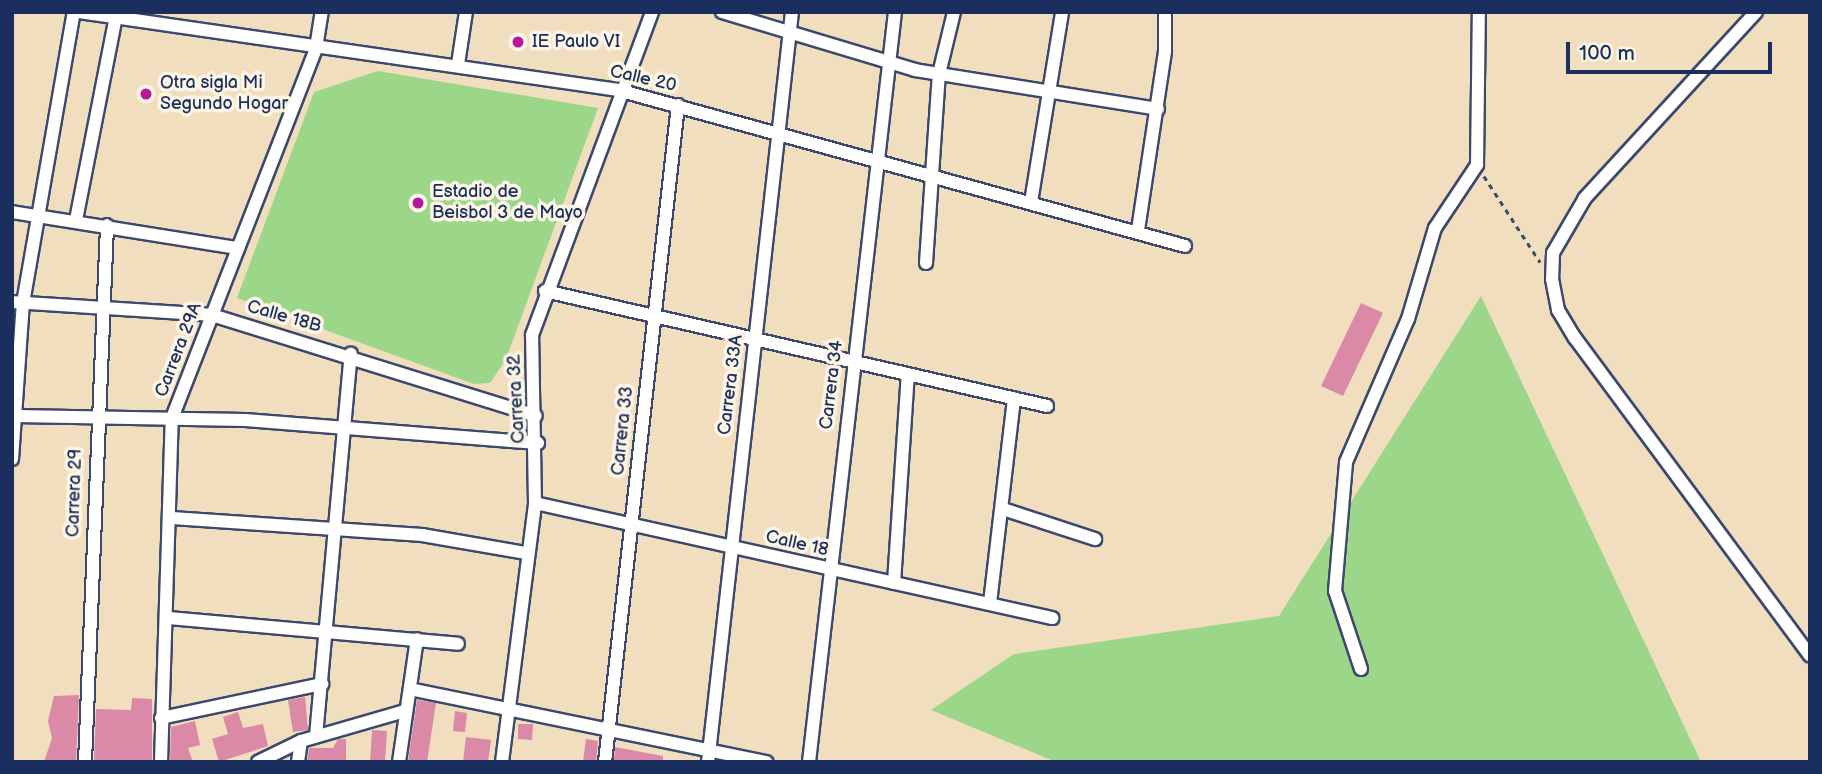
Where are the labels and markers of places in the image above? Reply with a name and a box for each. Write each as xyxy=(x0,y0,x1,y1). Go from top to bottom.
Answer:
place label: IE Paulo VI xyxy=(532,31,621,53)
marker: IE Paulo VI xyxy=(510,34,526,50)
place label: Otra sigla Mi Segundo Hogar xyxy=(160,73,288,116)
marker: Otra sigla Mi Segundo Hogar xyxy=(138,86,154,102)
place label: Estadio de Beisbol 3 de Mayo xyxy=(432,182,583,224)
marker: Estadio de Beisbol 3 de Mayo xyxy=(410,195,426,211)

